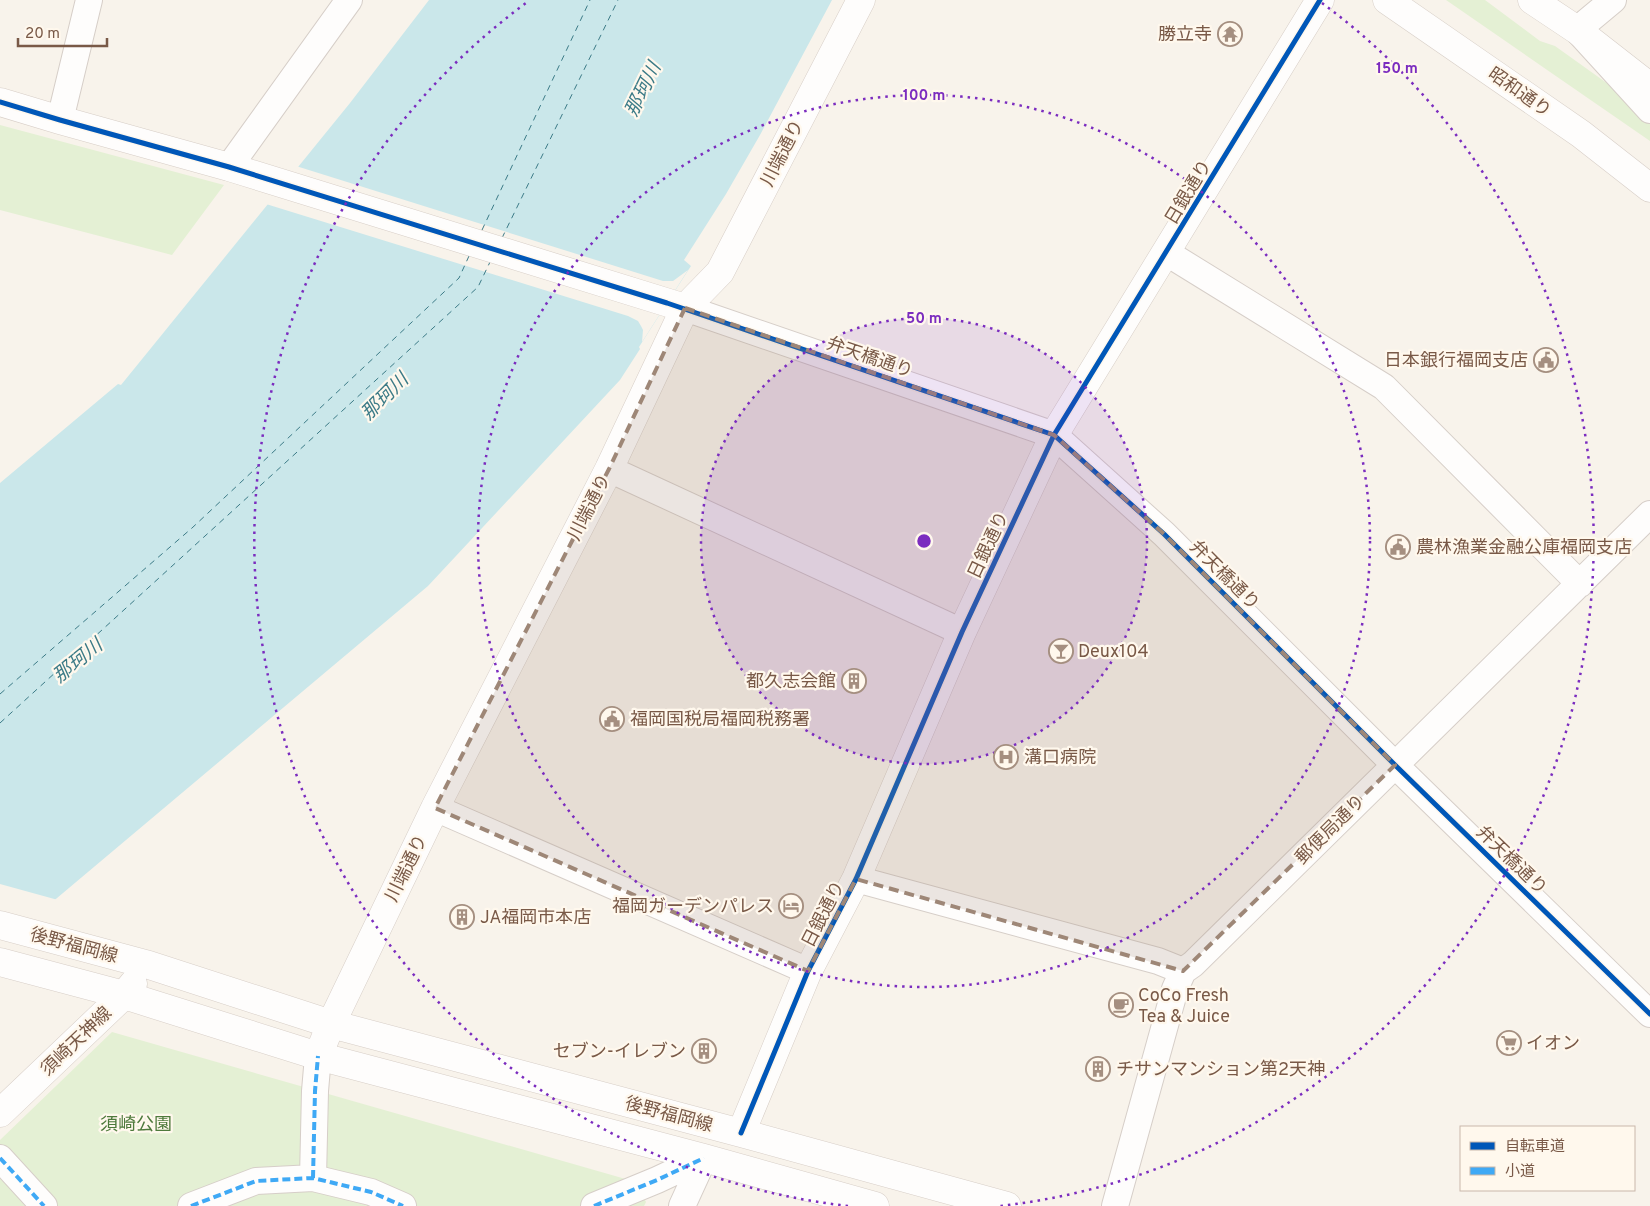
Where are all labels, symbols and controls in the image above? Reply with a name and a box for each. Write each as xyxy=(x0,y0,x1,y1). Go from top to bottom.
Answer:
scale bar xyxy=(18,15,106,47)
temple icon: 勝立寺 xyxy=(1217,21,1243,47)
place label: 勝立寺 xyxy=(1158,24,1212,47)
text: 20 m xyxy=(25,25,60,44)
water label: 那珂川 xyxy=(621,57,668,121)
text: 150 m xyxy=(1376,60,1418,79)
street label: 昭和通り xyxy=(1483,63,1555,123)
text: 100 m xyxy=(903,87,945,106)
street label: 川端通り xyxy=(757,116,810,191)
street label: 日銀通り xyxy=(1161,156,1218,230)
text: 50 m xyxy=(906,310,942,329)
street label: 弁天橋通り xyxy=(823,333,916,384)
public building icon: 日本銀行福岡支店 xyxy=(1533,347,1559,373)
place label: 日本銀行福岡支店 xyxy=(1384,350,1528,373)
water label: 那珂川 xyxy=(357,367,415,426)
street label: 川端通り xyxy=(564,470,617,545)
street label: 日銀通り xyxy=(964,508,1015,583)
centre of rings xyxy=(915,532,933,550)
public building icon: 農林漁業金融公庫福岡支店 xyxy=(1385,534,1411,560)
street label: 弁天橋通り xyxy=(1184,536,1264,616)
place label: 農林漁業金融公庫福岡支店 xyxy=(1416,537,1632,560)
water label: 那珂川 xyxy=(49,633,110,689)
bar icon: Deux104 xyxy=(1048,638,1074,664)
place label: Deux104 xyxy=(1078,641,1149,664)
building icon: 都久志会館 xyxy=(841,668,867,694)
place label: 都久志会館 xyxy=(746,671,836,694)
public building icon: 福岡国税局福岡税務署 xyxy=(599,706,625,732)
place label: 福岡国税局福岡税務署 xyxy=(630,709,810,732)
hospital icon: 溝口病院 xyxy=(993,744,1019,770)
place label: 溝口病院 xyxy=(1024,747,1096,770)
street label: 郵便局通り xyxy=(1291,790,1371,870)
street label: 弁天橋通り xyxy=(1471,822,1551,901)
street label: 川端通り xyxy=(381,831,433,906)
street label: 日銀通り xyxy=(798,877,851,952)
hotel icon: 福岡ガーデンパレス xyxy=(778,893,804,919)
place label: 福岡ガーデンパレス xyxy=(612,896,774,919)
building icon: JA福岡市本店 xyxy=(449,904,475,930)
place label: JA福岡市本店 xyxy=(480,907,591,930)
street label: 後野福岡線 xyxy=(27,924,120,969)
place label: CoCo Fresh Tea & Juice xyxy=(1138,985,1230,1029)
cafe icon: CoCo Fresh Tea & Juice xyxy=(1108,992,1134,1018)
street label: 須崎天神線 xyxy=(37,1003,117,1082)
supermarket icon: イオン xyxy=(1496,1030,1522,1056)
place label: イオン xyxy=(1526,1033,1580,1056)
building icon: セブン-イレブン xyxy=(691,1038,717,1064)
place label: セブン-イレブン xyxy=(553,1041,686,1064)
building icon: チサンマンション第2天神 xyxy=(1085,1056,1111,1082)
place label: チサンマンション第2天神 xyxy=(1116,1059,1325,1082)
street label: 後野福岡線 xyxy=(622,1093,715,1138)
park label: 須崎公園 xyxy=(100,1114,172,1137)
legend xyxy=(1460,1126,1635,1191)
text: 自転車道 xyxy=(1505,1138,1565,1157)
text: 小道 xyxy=(1505,1163,1535,1182)

